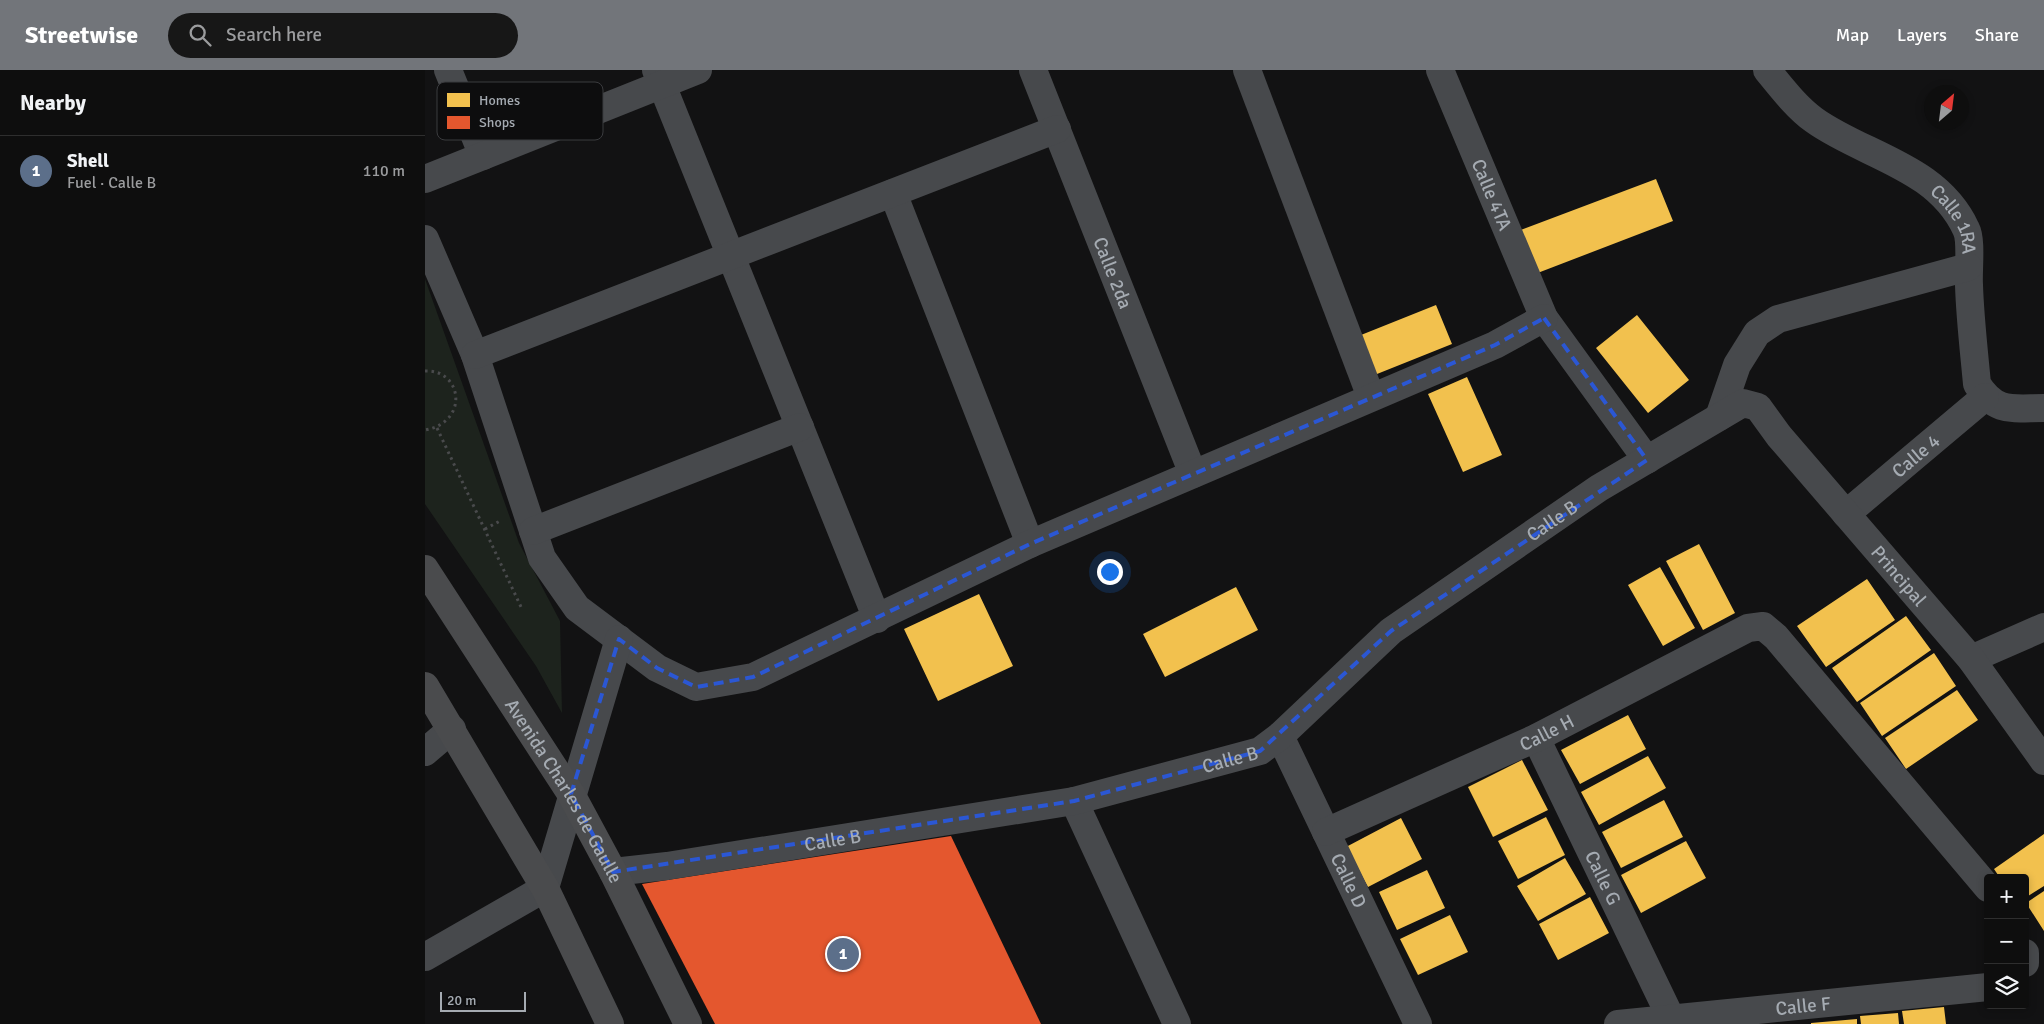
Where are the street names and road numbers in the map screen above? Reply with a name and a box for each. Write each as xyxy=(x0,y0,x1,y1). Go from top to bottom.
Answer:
street label: Calle 4TA xyxy=(1466,155,1517,235)
street label: Calle 1RA xyxy=(1925,179,1980,255)
street label: Calle 2da xyxy=(1087,234,1137,313)
street label: Calle 4 xyxy=(1887,429,1945,483)
street label: Calle B xyxy=(1522,495,1583,547)
street label: Principal xyxy=(1866,541,1931,612)
street label: Avenida Charles de Gaulle xyxy=(499,694,628,887)
street label: Calle H xyxy=(1516,709,1578,757)
street label: Calle B xyxy=(1200,741,1261,779)
street label: Calle B xyxy=(803,824,863,857)
street label: Calle G xyxy=(1579,847,1626,909)
street label: Calle D xyxy=(1325,849,1372,912)
street label: Calle F xyxy=(1774,992,1832,1021)

